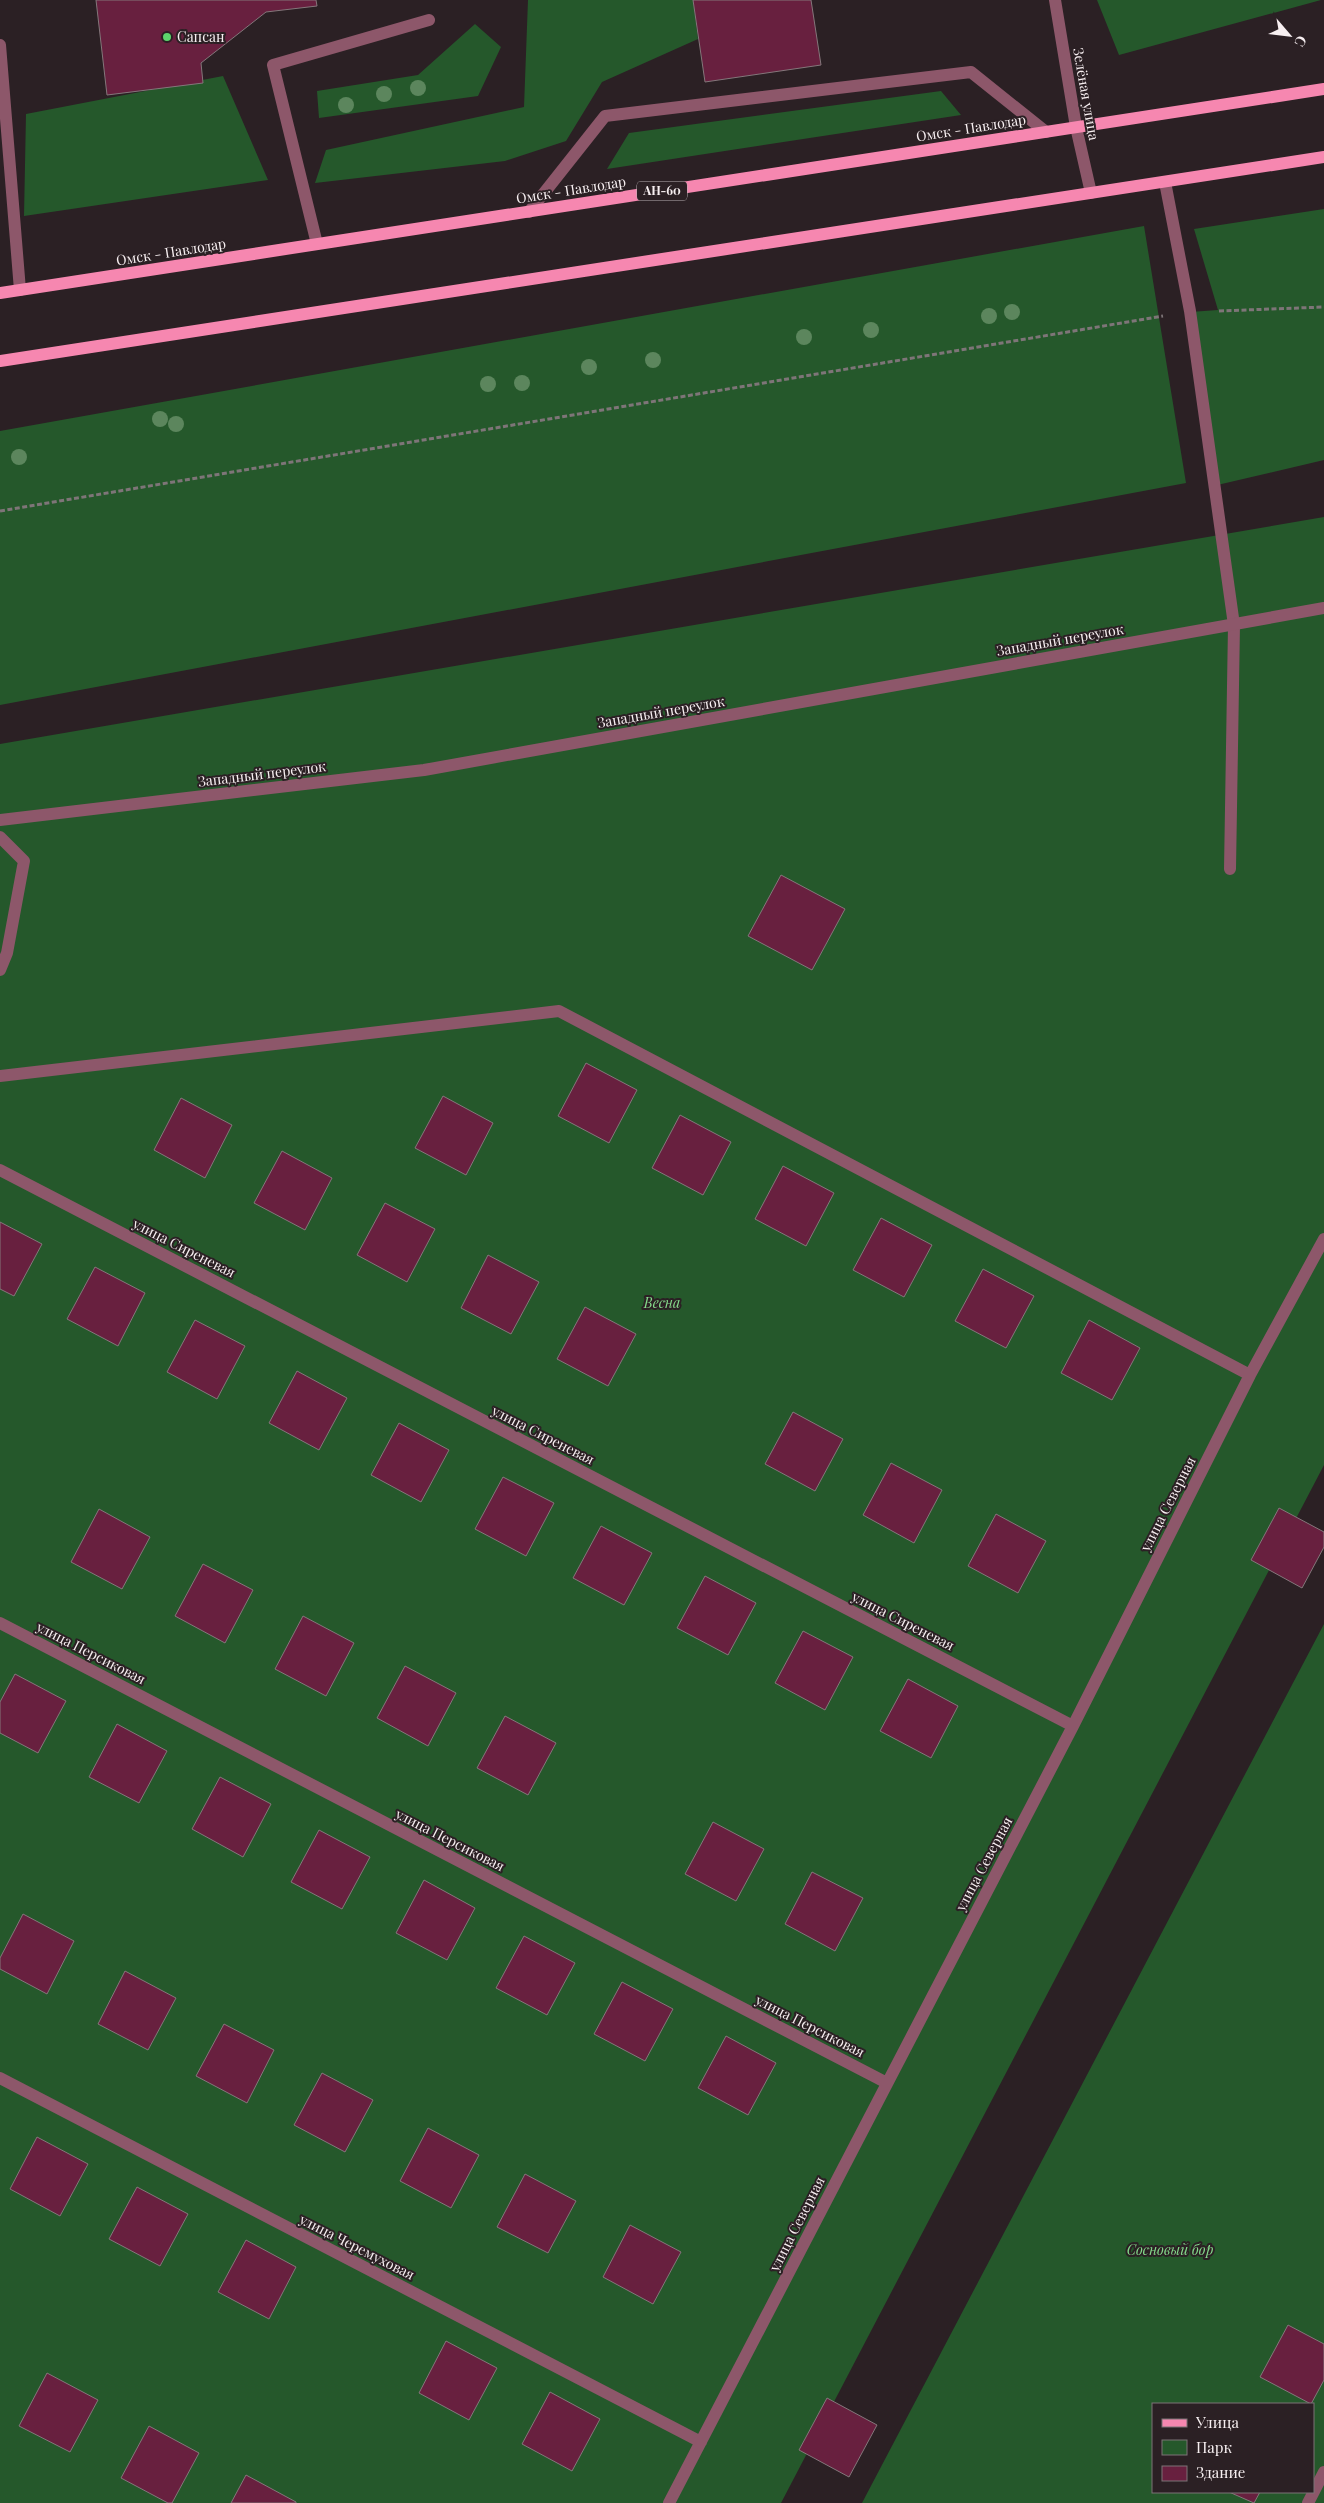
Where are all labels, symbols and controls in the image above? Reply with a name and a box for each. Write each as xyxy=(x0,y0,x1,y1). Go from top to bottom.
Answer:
north arrow xyxy=(1264,10,1314,60)
place label: Сапсан xyxy=(177,27,225,46)
marker: Сапсан xyxy=(161,31,173,43)
text: С xyxy=(1290,33,1312,50)
street label: Зелёная улица xyxy=(1069,46,1104,142)
street label: Омск - Павлодар xyxy=(915,109,1027,146)
street label: Омск - Павлодар xyxy=(515,171,627,208)
road number: АН-60 xyxy=(637,182,687,200)
street label: Омск - Павлодар xyxy=(115,233,227,270)
street label: Западный переулок xyxy=(995,619,1125,660)
street label: Западный переулок xyxy=(596,691,726,732)
street label: Западный переулок xyxy=(197,756,327,791)
street label: улица Сиреневая xyxy=(129,1213,239,1282)
park label: Весна xyxy=(643,1293,680,1312)
street label: улица Сиреневая xyxy=(488,1400,598,1469)
street label: улица Северная xyxy=(1135,1453,1200,1555)
street label: улица Сиреневая xyxy=(848,1586,958,1655)
street label: улица Персиковая xyxy=(33,1616,149,1688)
street label: улица Персиковая xyxy=(392,1803,508,1875)
street label: улица Северная xyxy=(950,1813,1017,1915)
street label: улица Персиковая xyxy=(752,1989,868,2061)
street label: улица Северная xyxy=(764,2173,829,2275)
street label: улица Черемуховая xyxy=(296,2209,418,2284)
park label: Сосновый бор xyxy=(1127,2240,1214,2259)
legend xyxy=(1152,2403,1314,2493)
text: Улица xyxy=(1195,2412,1239,2432)
text: Парк xyxy=(1196,2437,1232,2457)
text: Здание xyxy=(1196,2462,1245,2482)

